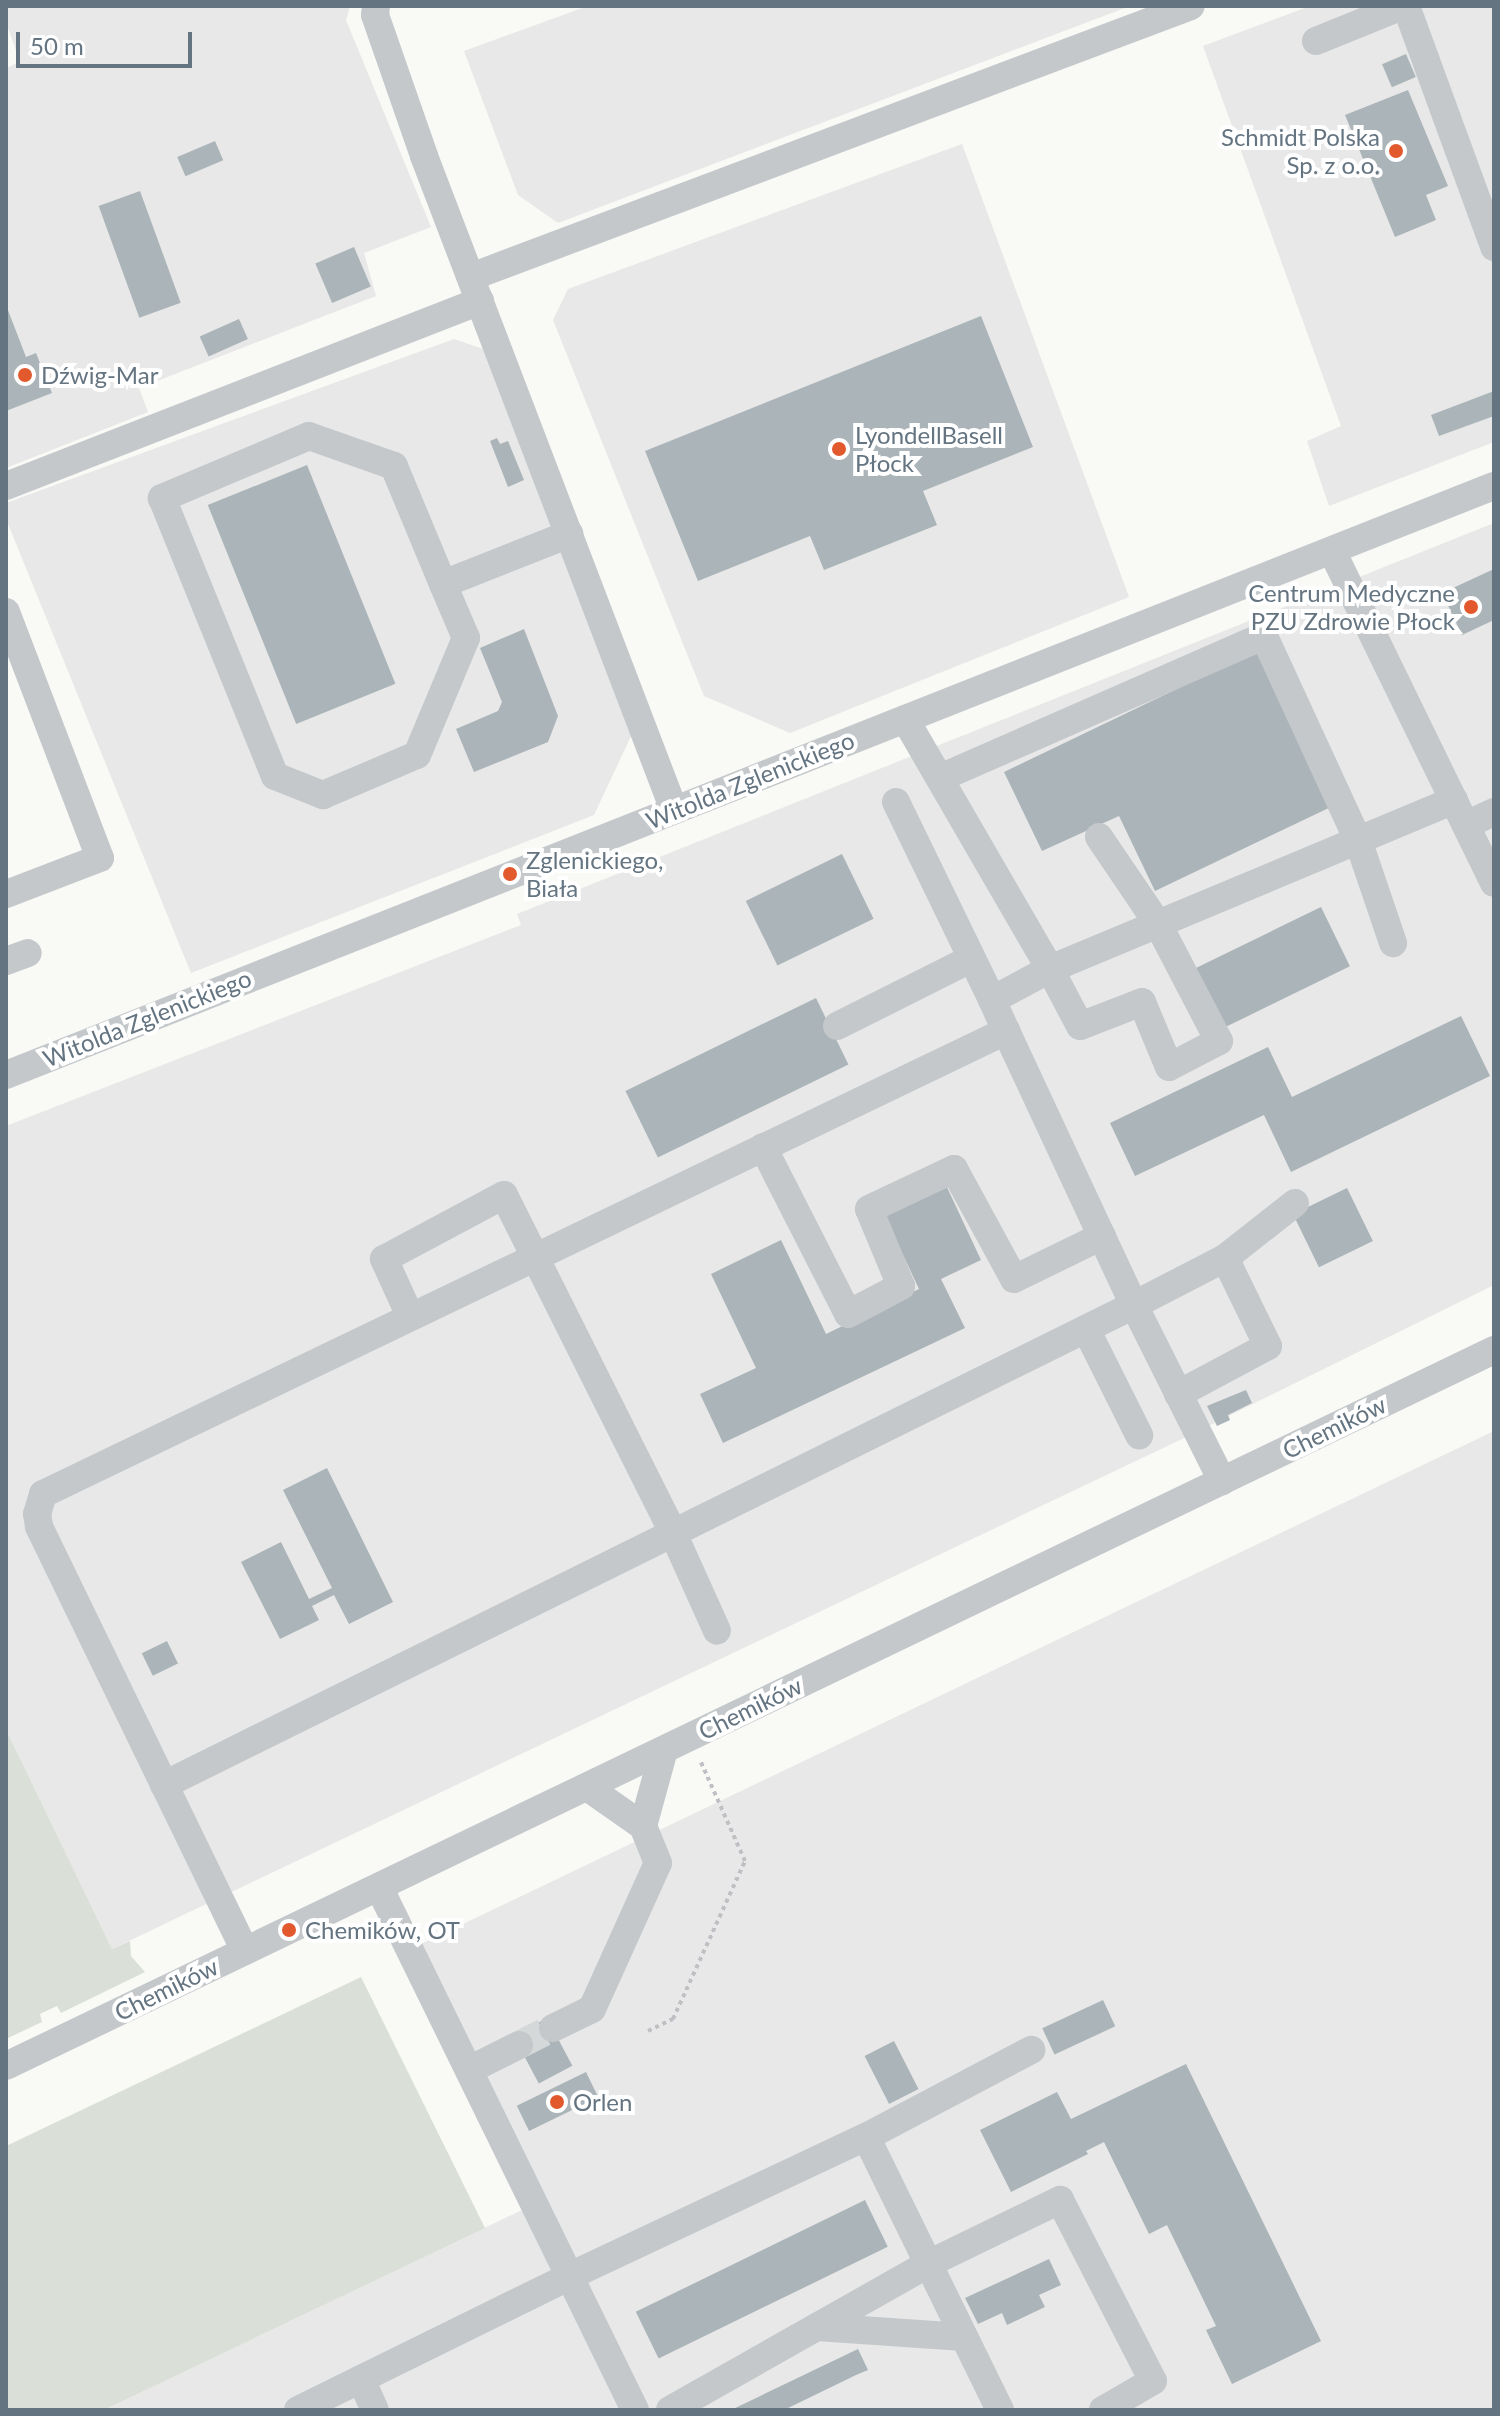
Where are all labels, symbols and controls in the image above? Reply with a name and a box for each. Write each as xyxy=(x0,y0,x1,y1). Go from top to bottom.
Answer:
scale bar xyxy=(20,16,196,66)
text: 50 m xyxy=(30,31,84,60)
place label: Schmidt Polska Sp. z o.o. xyxy=(1221,123,1380,179)
marker: Schmidt Polska Sp. z o.o. xyxy=(1387,142,1405,160)
place label: Dźwig-Mar xyxy=(41,361,158,389)
marker: Dźwig-Mar xyxy=(16,366,34,384)
place label: LyondellBasell Płock xyxy=(855,421,1003,477)
marker: LyondellBasell Płock xyxy=(830,440,848,458)
place label: Centrum Medyczne PZU Zdrowie Płock xyxy=(1248,579,1455,635)
marker: Centrum Medyczne PZU Zdrowie Płock xyxy=(1462,598,1480,616)
street label: Witolda Zglenickiego xyxy=(642,725,858,835)
place label: Zglenickiego, Biała xyxy=(526,846,664,902)
marker: Zglenickiego, Biała xyxy=(501,865,519,883)
street label: Witolda Zglenickiego xyxy=(39,963,255,1073)
street label: Chemików xyxy=(1278,1390,1390,1464)
street label: Chemików xyxy=(694,1671,806,1745)
place label: Chemików, OT xyxy=(305,1916,460,1944)
marker: Chemików, OT xyxy=(280,1921,298,1939)
street label: Chemików xyxy=(110,1952,222,2026)
place label: Orlen xyxy=(573,2088,632,2116)
marker: Orlen xyxy=(548,2093,566,2111)

